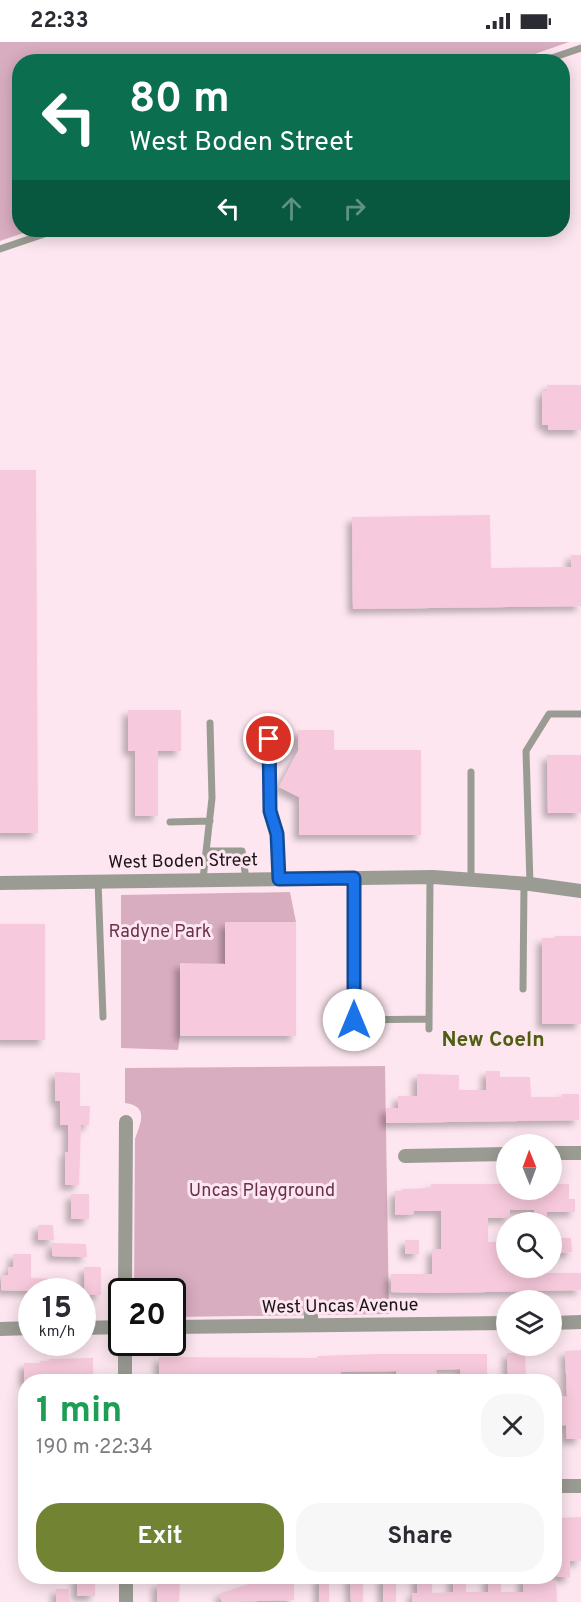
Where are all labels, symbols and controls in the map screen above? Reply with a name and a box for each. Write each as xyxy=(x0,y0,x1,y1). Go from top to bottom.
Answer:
text: 22:33 xyxy=(30,8,89,35)
text: 80 m xyxy=(129,74,230,127)
icon: left xyxy=(30,78,108,156)
text: West Boden Street xyxy=(129,126,354,160)
icon: left xyxy=(212,192,245,225)
icon: ahead xyxy=(275,192,308,225)
icon: right xyxy=(338,192,371,225)
pin xyxy=(243,713,294,764)
icon: arrive xyxy=(252,722,285,755)
street label: West Boden Street xyxy=(108,849,258,875)
park label: Radyne Park xyxy=(109,921,211,944)
position arrow xyxy=(322,988,386,1052)
district label: New Coeln xyxy=(441,1027,545,1054)
north arrow xyxy=(496,1134,562,1200)
map controls xyxy=(496,1134,562,1356)
park label: Uncas Playground xyxy=(189,1180,335,1203)
button: search xyxy=(496,1212,562,1278)
speed limit sign: 20 xyxy=(108,1278,186,1356)
button: layers xyxy=(496,1290,562,1356)
text: 15 xyxy=(42,1291,72,1328)
street label: West Uncas Avenue xyxy=(261,1294,419,1320)
text: km/h xyxy=(39,1323,75,1342)
text: 1 min xyxy=(36,1389,122,1435)
button: close xyxy=(481,1394,544,1457)
text: 190 m · 22:34 xyxy=(36,1435,153,1461)
button: Exit xyxy=(36,1503,284,1572)
button: Share xyxy=(296,1503,544,1572)

